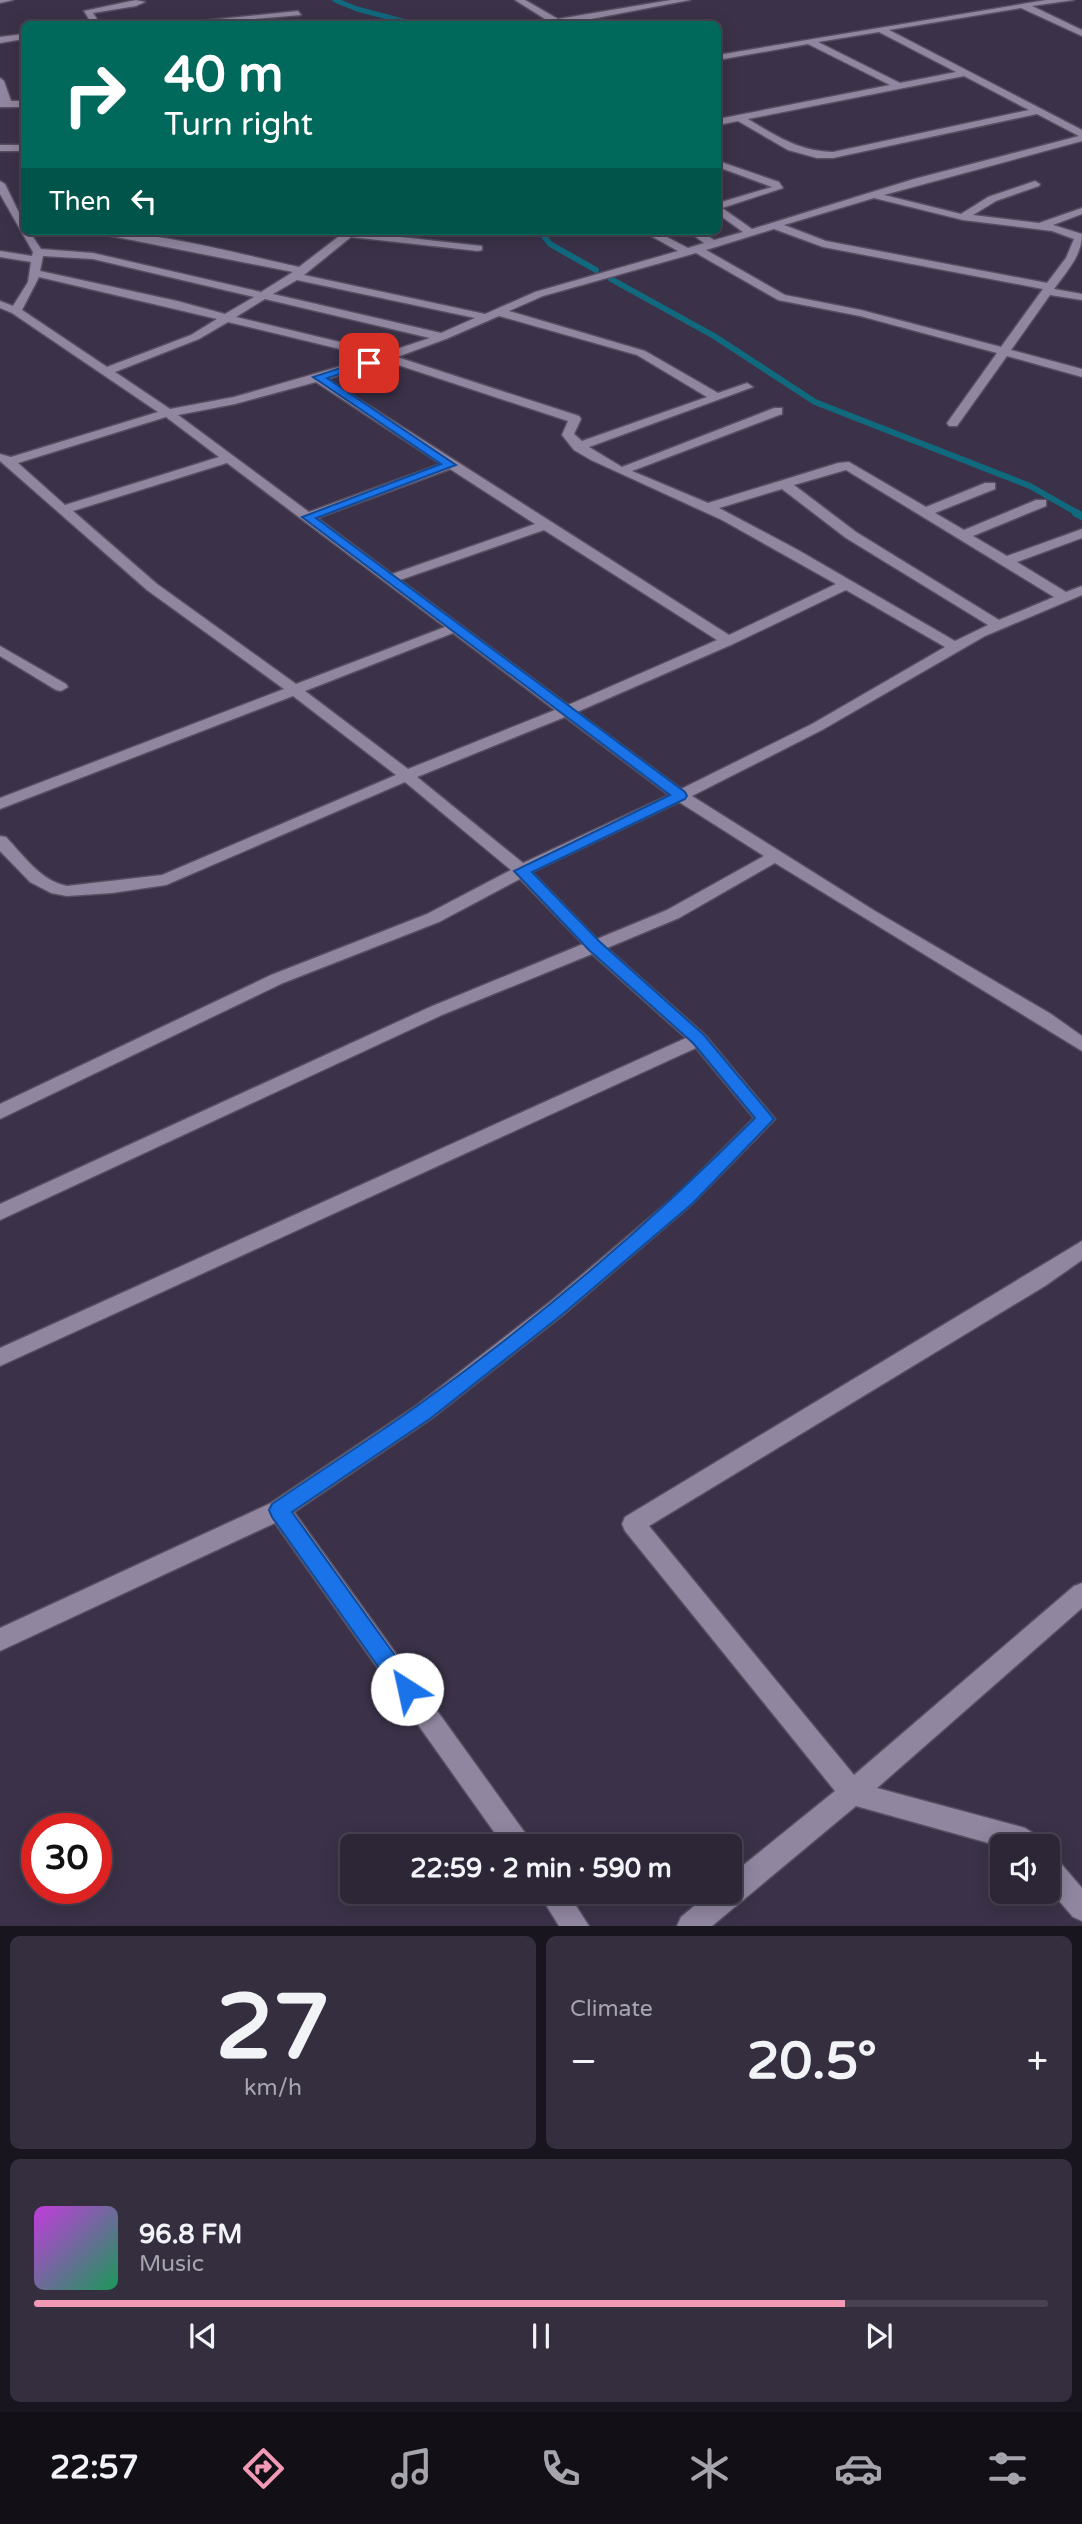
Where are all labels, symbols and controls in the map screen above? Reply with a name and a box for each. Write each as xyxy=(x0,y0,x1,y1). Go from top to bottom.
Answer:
text: 40 m xyxy=(164,46,283,105)
icon: right xyxy=(49,49,140,140)
text: Turn right xyxy=(164,106,313,144)
icon: left xyxy=(125,182,163,220)
text: Then xyxy=(49,186,111,217)
pin xyxy=(339,333,399,393)
icon: arrive xyxy=(350,344,388,382)
position arrow xyxy=(370,1652,444,1726)
speed limit sign: 30 xyxy=(21,1813,112,1904)
map controls xyxy=(990,1834,1060,1904)
button: sound xyxy=(990,1834,1060,1904)
text: 22:59 · 2 min · 590 m xyxy=(410,1853,672,1884)
text: 27 xyxy=(216,1973,330,2083)
text: Climate xyxy=(570,1995,653,2023)
text: 20.5° xyxy=(747,2030,877,2093)
text: − xyxy=(570,2039,597,2085)
text: + xyxy=(1027,2039,1048,2085)
text: km/h xyxy=(244,2074,302,2102)
text: 96.8 FM xyxy=(139,2219,242,2250)
text: Music xyxy=(139,2250,204,2278)
icon: previous xyxy=(184,2317,222,2355)
icon: pause xyxy=(522,2317,560,2355)
icon: next xyxy=(860,2317,898,2355)
icon: directions xyxy=(239,2444,288,2493)
icon: music xyxy=(387,2444,436,2493)
icon: phone xyxy=(536,2444,585,2493)
icon: climate xyxy=(685,2444,734,2493)
icon: car xyxy=(834,2444,883,2493)
icon: filters xyxy=(983,2444,1032,2493)
text: 22:57 xyxy=(50,2449,139,2487)

